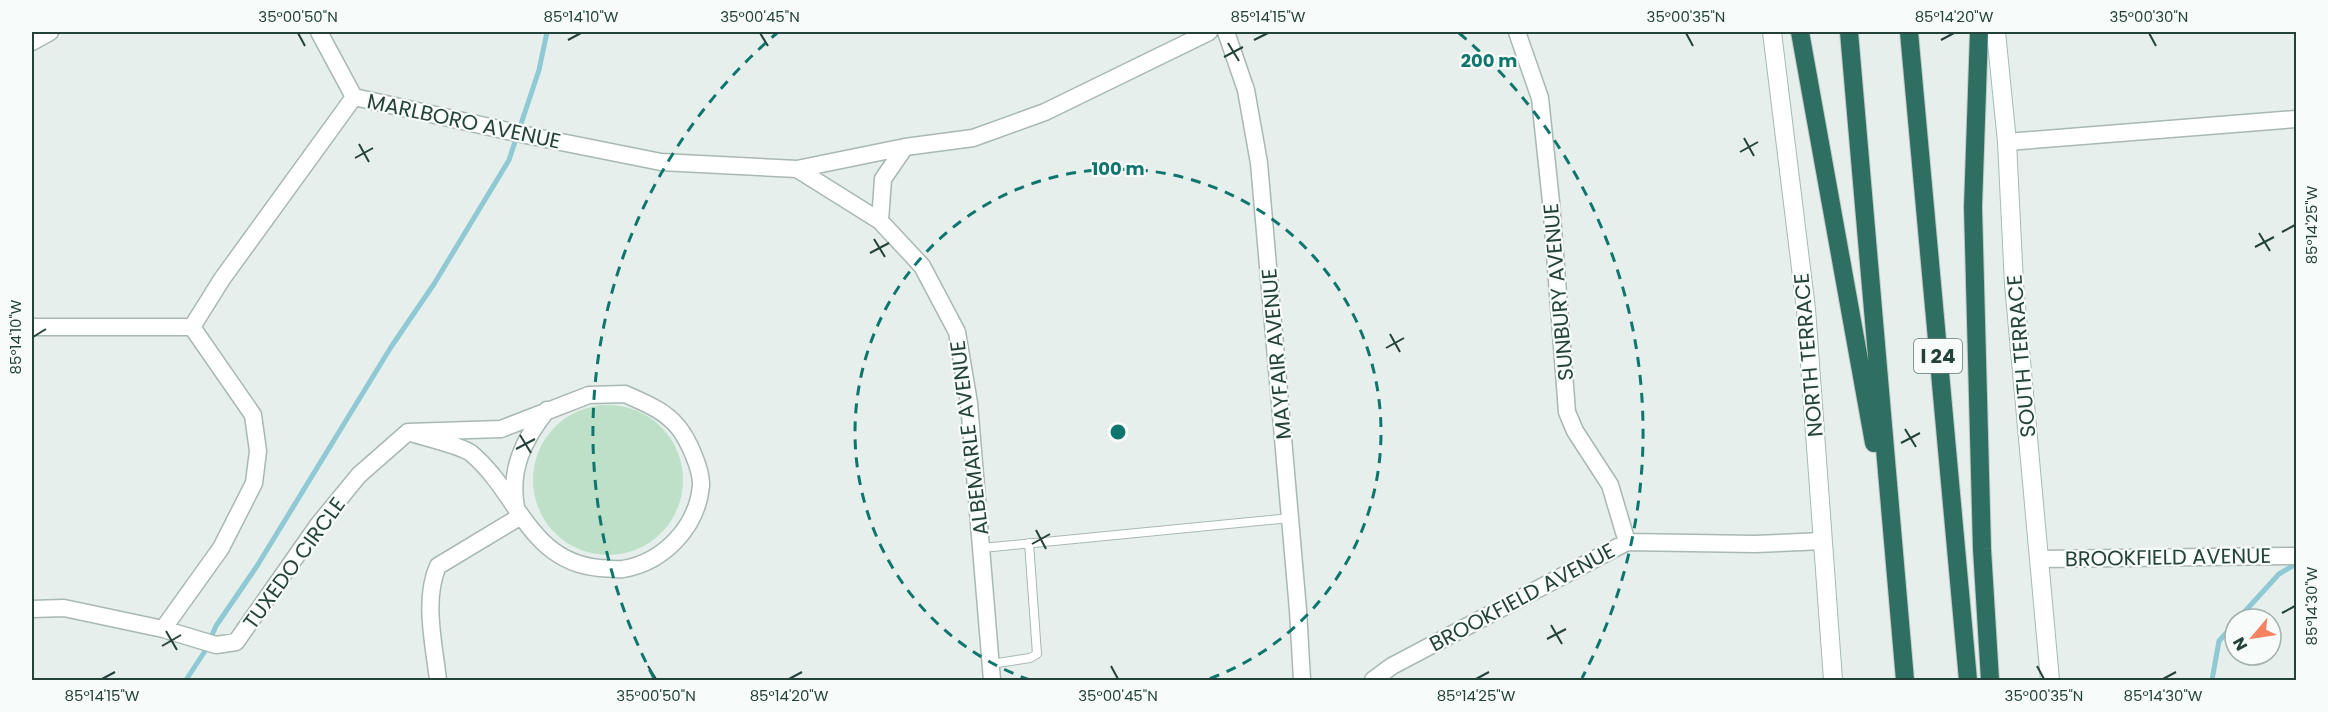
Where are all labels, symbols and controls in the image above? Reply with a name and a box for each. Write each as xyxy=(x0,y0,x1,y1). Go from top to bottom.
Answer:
text: 35°00'50"N xyxy=(258,6,338,27)
text: 85°14'10"W xyxy=(544,6,619,27)
text: 35°00'45"N xyxy=(720,6,800,27)
text: 85°14'15"W xyxy=(1231,6,1306,27)
text: 35°00'35"N xyxy=(1647,6,1725,27)
text: 85°14'20"W xyxy=(1915,6,1994,27)
text: 35°00'30"N xyxy=(2110,6,2188,27)
text: 200 m xyxy=(1461,48,1517,73)
street label: MARLBORO AVENUE xyxy=(365,86,563,156)
text: 100 m xyxy=(1091,156,1145,181)
text: 85°14'25"W xyxy=(2301,185,2322,264)
street label: SUNBURY AVENUE xyxy=(1536,202,1580,382)
street label: MAYFAIR AVENUE xyxy=(1254,267,1298,441)
street label: NORTH TERRACE xyxy=(1786,272,1830,438)
street label: SOUTH TERRACE xyxy=(1999,273,2043,439)
text: 85°14'10"W xyxy=(5,299,26,374)
street label: ALBEMARLE AVENUE xyxy=(943,339,995,537)
road number: I 24 xyxy=(1914,339,1962,373)
centre of rings xyxy=(1108,422,1128,442)
street label: TUXEDO CIRCLE xyxy=(236,491,352,635)
street label: BROOKFIELD AVENUE xyxy=(1424,536,1620,658)
street label: BROOKFIELD AVENUE xyxy=(2065,541,2271,573)
text: 85°14'30"W xyxy=(2301,566,2322,645)
north arrow xyxy=(2223,607,2283,667)
text: N xyxy=(2227,633,2253,655)
text: 85°14'15"W xyxy=(65,685,140,706)
text: 35°00'50"N xyxy=(616,685,696,706)
text: 85°14'20"W xyxy=(750,685,829,706)
text: 35°00'45"N xyxy=(1078,685,1158,706)
text: 85°14'25"W xyxy=(1437,685,1516,706)
text: 35°00'35"N xyxy=(2005,685,2083,706)
text: 85°14'30"W xyxy=(2124,685,2203,706)

